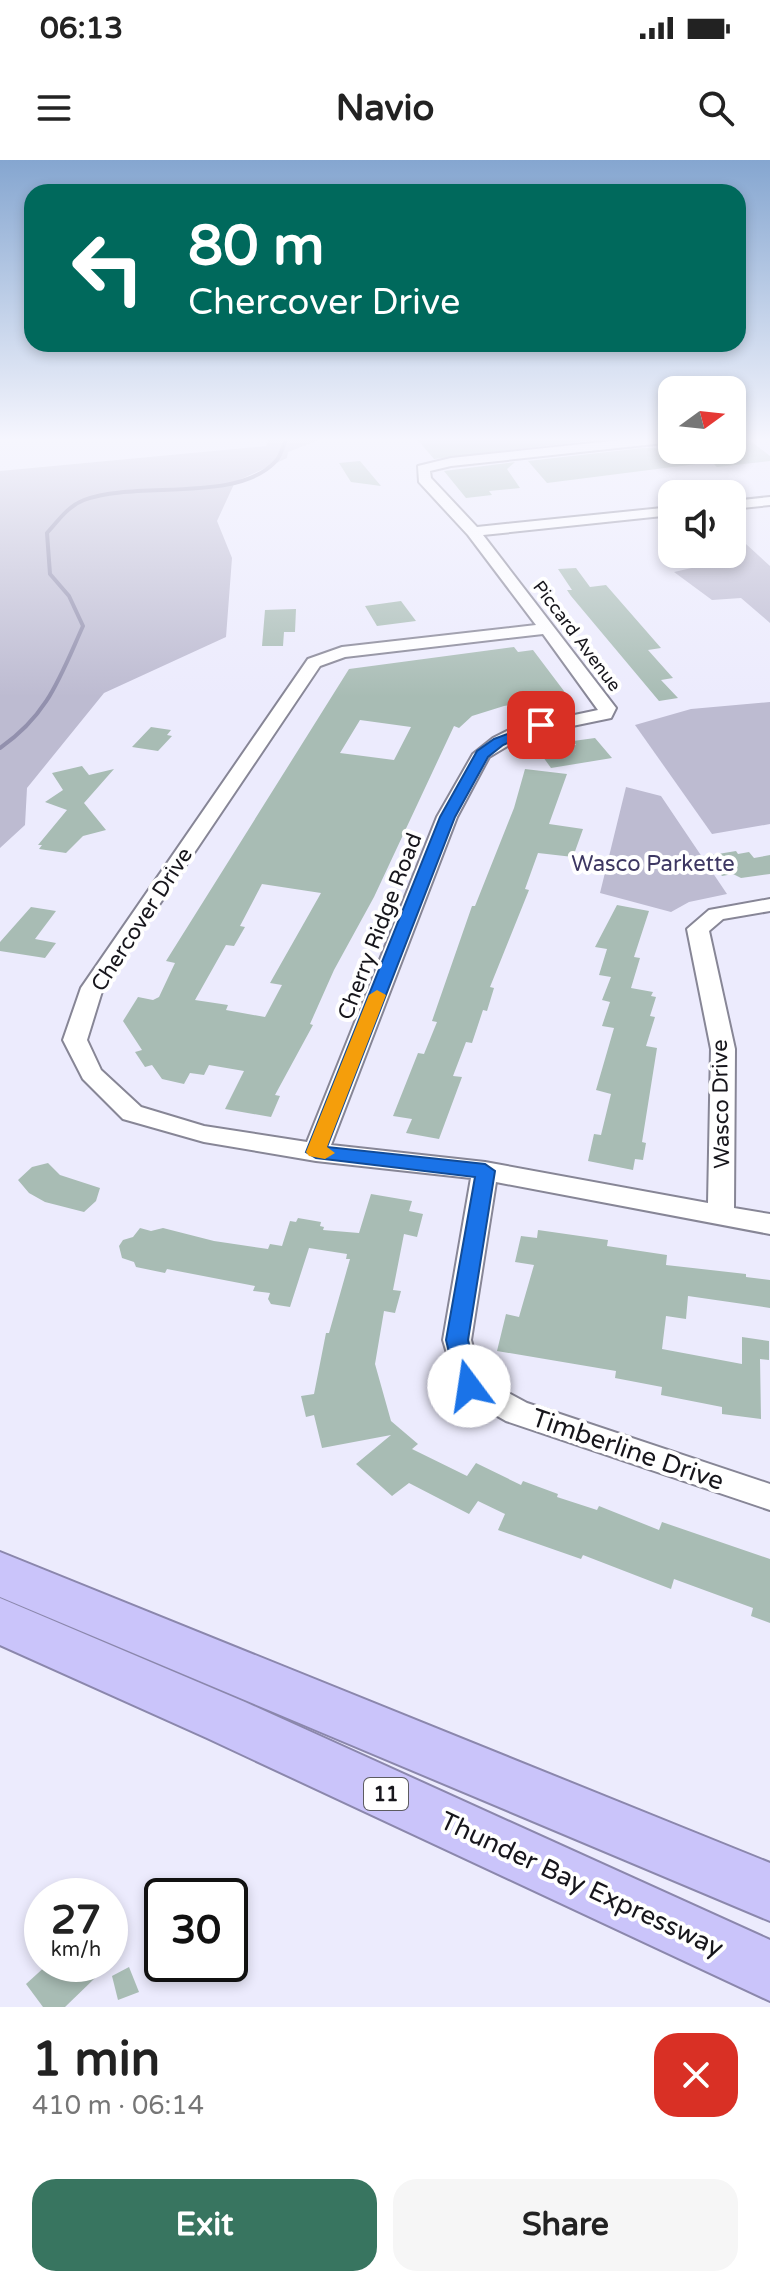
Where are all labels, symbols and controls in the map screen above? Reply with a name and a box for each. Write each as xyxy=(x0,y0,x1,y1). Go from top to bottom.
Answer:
text: 06:13 xyxy=(40,10,123,47)
icon: menu xyxy=(32,86,76,130)
icon: search xyxy=(694,86,738,130)
text: Navio xyxy=(336,87,434,130)
text: 80 m xyxy=(188,213,324,280)
icon: left xyxy=(56,216,160,320)
text: Chercover Drive xyxy=(188,281,460,324)
north arrow xyxy=(658,376,746,464)
map controls xyxy=(658,376,746,568)
button: sound xyxy=(658,480,746,568)
street label: Piccard Avenue xyxy=(528,576,626,696)
pin xyxy=(507,691,575,759)
icon: arrive xyxy=(519,703,563,747)
street label: Cherry Ridge Road xyxy=(332,829,428,1023)
street label: Chercover Drive xyxy=(86,843,198,996)
park label: Wasco Parkette xyxy=(571,851,735,877)
street label: Wasco Drive xyxy=(707,1039,735,1169)
position arrow xyxy=(427,1344,511,1428)
street label: Timberline Drive xyxy=(528,1402,728,1497)
road number: 11 xyxy=(364,1778,408,1810)
street label: Thunder Bay Expressway xyxy=(435,1805,728,1964)
speed limit sign: 30 xyxy=(144,1878,248,1982)
text: 27 xyxy=(51,1896,101,1944)
text: km/h xyxy=(51,1938,101,1962)
text: 1 min xyxy=(32,2031,160,2089)
button: close xyxy=(654,2033,738,2117)
text: 410 m · 06:14 xyxy=(32,2090,204,2121)
button: Exit xyxy=(32,2179,377,2271)
button: Share xyxy=(393,2179,738,2271)

